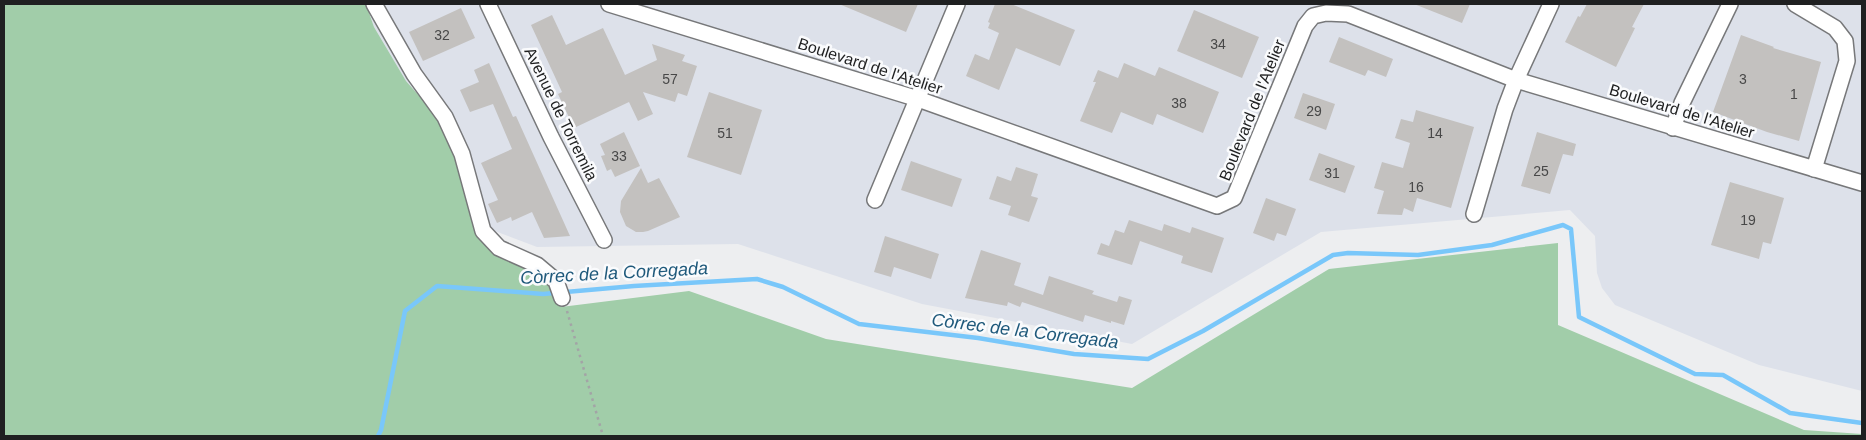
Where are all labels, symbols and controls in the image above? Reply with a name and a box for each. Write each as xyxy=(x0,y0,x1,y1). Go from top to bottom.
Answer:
house number: 32 xyxy=(434,27,450,43)
street label: Boulevard de l'Atelier xyxy=(796,35,945,98)
house number: 34 xyxy=(1210,36,1226,52)
street label: Boulevard de l'Atelier xyxy=(1216,36,1288,183)
street label: Avenue de Torremila xyxy=(521,45,601,183)
house number: 57 xyxy=(662,71,678,87)
house number: 3 xyxy=(1739,71,1747,87)
street label: Boulevard de l'Atelier xyxy=(1607,81,1757,141)
house number: 1 xyxy=(1790,86,1798,102)
house number: 38 xyxy=(1171,95,1187,111)
house number: 29 xyxy=(1306,103,1322,119)
house number: 51 xyxy=(717,125,733,141)
house number: 14 xyxy=(1427,125,1443,141)
house number: 33 xyxy=(611,148,627,164)
house number: 25 xyxy=(1533,163,1549,179)
house number: 31 xyxy=(1324,165,1340,181)
house number: 16 xyxy=(1408,179,1424,195)
house number: 19 xyxy=(1740,212,1756,228)
water label: Còrrec de la Corregada xyxy=(520,258,708,288)
water label: Còrrec de la Corregada xyxy=(930,310,1120,352)

